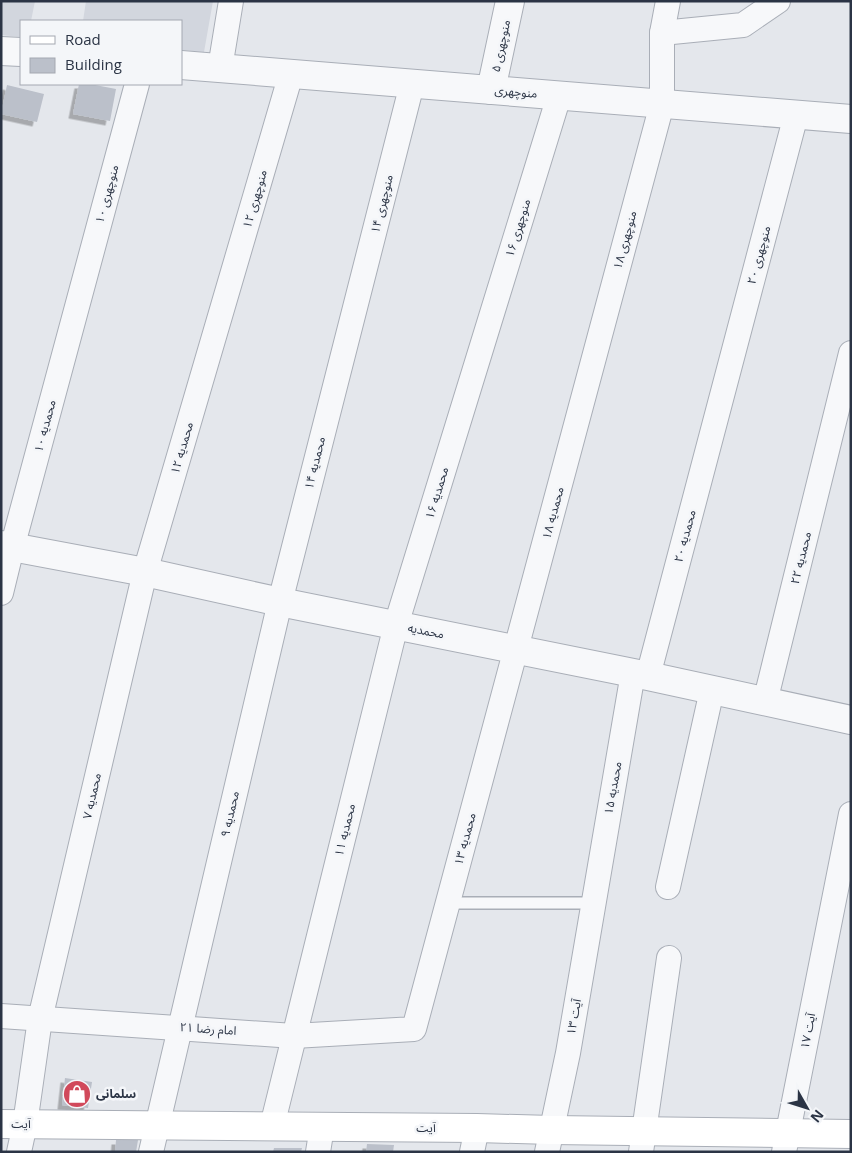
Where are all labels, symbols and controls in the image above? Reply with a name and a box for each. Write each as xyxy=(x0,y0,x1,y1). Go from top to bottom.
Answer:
street label: منوچهری ۵ xyxy=(487,18,514,74)
legend xyxy=(20,20,182,85)
text: Road xyxy=(65,29,101,49)
text: Building xyxy=(65,54,122,74)
street label: منوچهری xyxy=(494,81,538,102)
street label: منوچهری ۱۰ xyxy=(91,163,123,225)
street label: منوچهری ۱۲ xyxy=(238,168,271,230)
street label: منوچهری ۱۴ xyxy=(366,173,397,235)
street label: منوچهری ۱۶ xyxy=(501,197,534,259)
street label: منوچهری ۱۸ xyxy=(609,209,641,271)
street label: منوچهری ۲۰ xyxy=(743,224,775,286)
street label: محمدیه ۱۰ xyxy=(29,398,60,454)
street label: محمدیه ۱۲ xyxy=(166,420,197,476)
street label: محمدیه ۱۴ xyxy=(300,435,329,491)
street label: محمدیه ۱۶ xyxy=(421,465,452,521)
street label: محمدیه ۱۸ xyxy=(537,485,568,541)
street label: محمدیه ۲۰ xyxy=(669,508,700,564)
street label: محمدیه ۲۲ xyxy=(786,530,815,586)
street label: محمدیه xyxy=(406,619,446,642)
street label: محمدیه ۱۵ xyxy=(599,760,626,816)
street label: محمدیه ۷ xyxy=(78,771,105,821)
street label: محمدیه ۹ xyxy=(216,789,243,839)
street label: محمدیه ۱۱ xyxy=(330,802,359,858)
street label: محمدیه ۱۳ xyxy=(449,811,480,867)
street label: آیت ۱۳ xyxy=(562,997,585,1036)
street label: آیت ۱۷ xyxy=(796,1011,819,1050)
street label: امام رضا ۲۱ xyxy=(179,1018,237,1040)
shop icon: سلمانی xyxy=(62,1079,92,1109)
north arrow xyxy=(782,1083,832,1133)
place label: سلمانی xyxy=(96,1085,136,1102)
text: N xyxy=(807,1106,828,1127)
street label: آیت xyxy=(11,1115,31,1132)
street label: آیت xyxy=(416,1119,436,1136)

